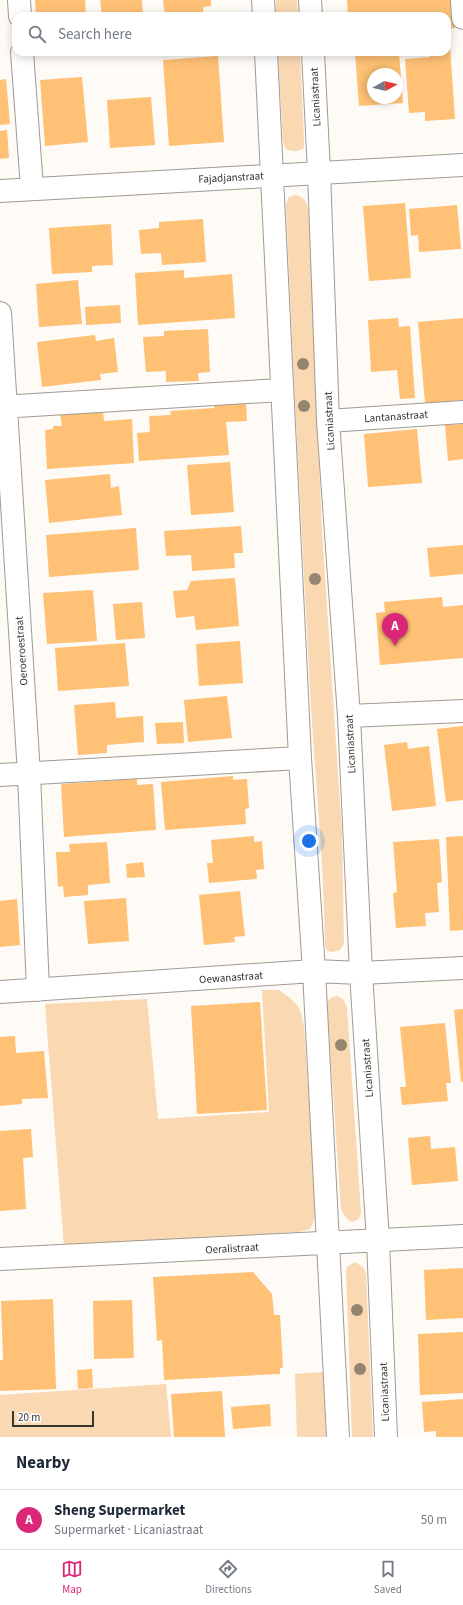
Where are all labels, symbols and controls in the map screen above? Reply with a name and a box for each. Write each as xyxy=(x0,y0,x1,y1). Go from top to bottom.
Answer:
search box xyxy=(12,12,451,56)
icon: search xyxy=(26,23,48,45)
text: Search here xyxy=(58,24,132,45)
street label: Licaniastraat xyxy=(306,67,325,127)
north arrow xyxy=(367,68,403,104)
street label: Fajadjanstraat xyxy=(198,168,264,187)
street label: Licaniastraat xyxy=(320,391,339,451)
street label: Lantanastraat xyxy=(364,407,429,426)
pin: A xyxy=(382,613,408,646)
street label: Oeroeroestraat xyxy=(12,616,31,686)
street label: Licaniastraat xyxy=(341,714,360,774)
your location xyxy=(299,831,319,851)
street label: Oewanastraat xyxy=(199,968,264,987)
street label: Licaniastraat xyxy=(358,1038,377,1098)
street label: Oeralistraat xyxy=(205,1240,260,1257)
street label: Licaniastraat xyxy=(376,1362,393,1422)
scale bar xyxy=(12,1409,94,1428)
text: 20 m xyxy=(18,1410,40,1425)
text: Nearby xyxy=(16,1451,70,1475)
text: Sheng Supermarket xyxy=(54,1500,185,1521)
text: A xyxy=(25,1511,33,1529)
text: 50 m xyxy=(421,1511,447,1529)
text: Supermarket · Licaniastraat xyxy=(54,1521,203,1539)
tab: Map xyxy=(61,1558,83,1597)
tab: Directions xyxy=(205,1558,252,1597)
tab: Saved xyxy=(374,1558,402,1597)

